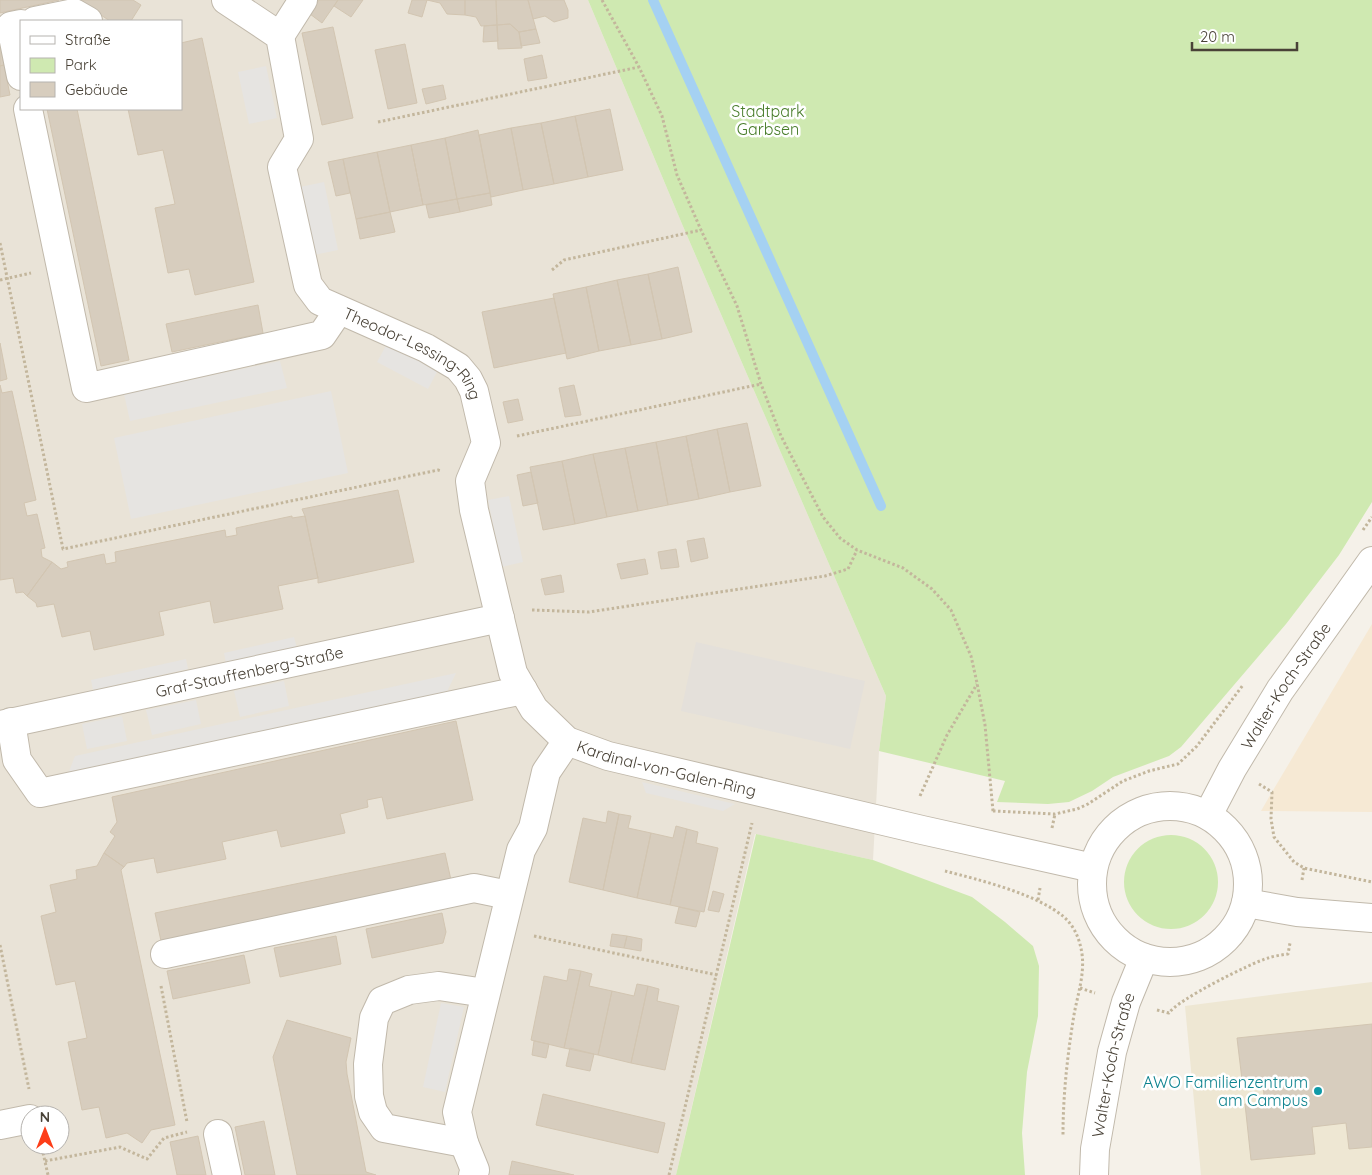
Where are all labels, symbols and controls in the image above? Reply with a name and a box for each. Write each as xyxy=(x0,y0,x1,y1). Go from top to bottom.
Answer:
legend xyxy=(20,20,182,110)
scale bar xyxy=(1192,20,1297,52)
text: 20 m xyxy=(1200,27,1235,46)
text: Straße xyxy=(65,30,111,49)
text: Park xyxy=(65,55,97,74)
text: Gebäude xyxy=(65,80,128,99)
park label: Stadtpark Garbsen xyxy=(731,101,805,139)
street label: Theodor-Lessing-Ring xyxy=(340,303,486,402)
street label: Walter-Koch-Straße xyxy=(1236,618,1335,753)
street label: Graf-Stauffenberg-Straße xyxy=(154,642,345,701)
street label: Kardinal-von-Galen-Ring xyxy=(574,735,758,801)
street label: Walter-Koch-Straße xyxy=(1087,989,1139,1139)
place label: AWO Familienzentrum am Campus xyxy=(1143,1072,1308,1110)
marker: AWO Familienzentrum am Campus xyxy=(1312,1085,1324,1097)
north arrow xyxy=(20,1105,70,1155)
text: N xyxy=(40,1108,50,1126)

